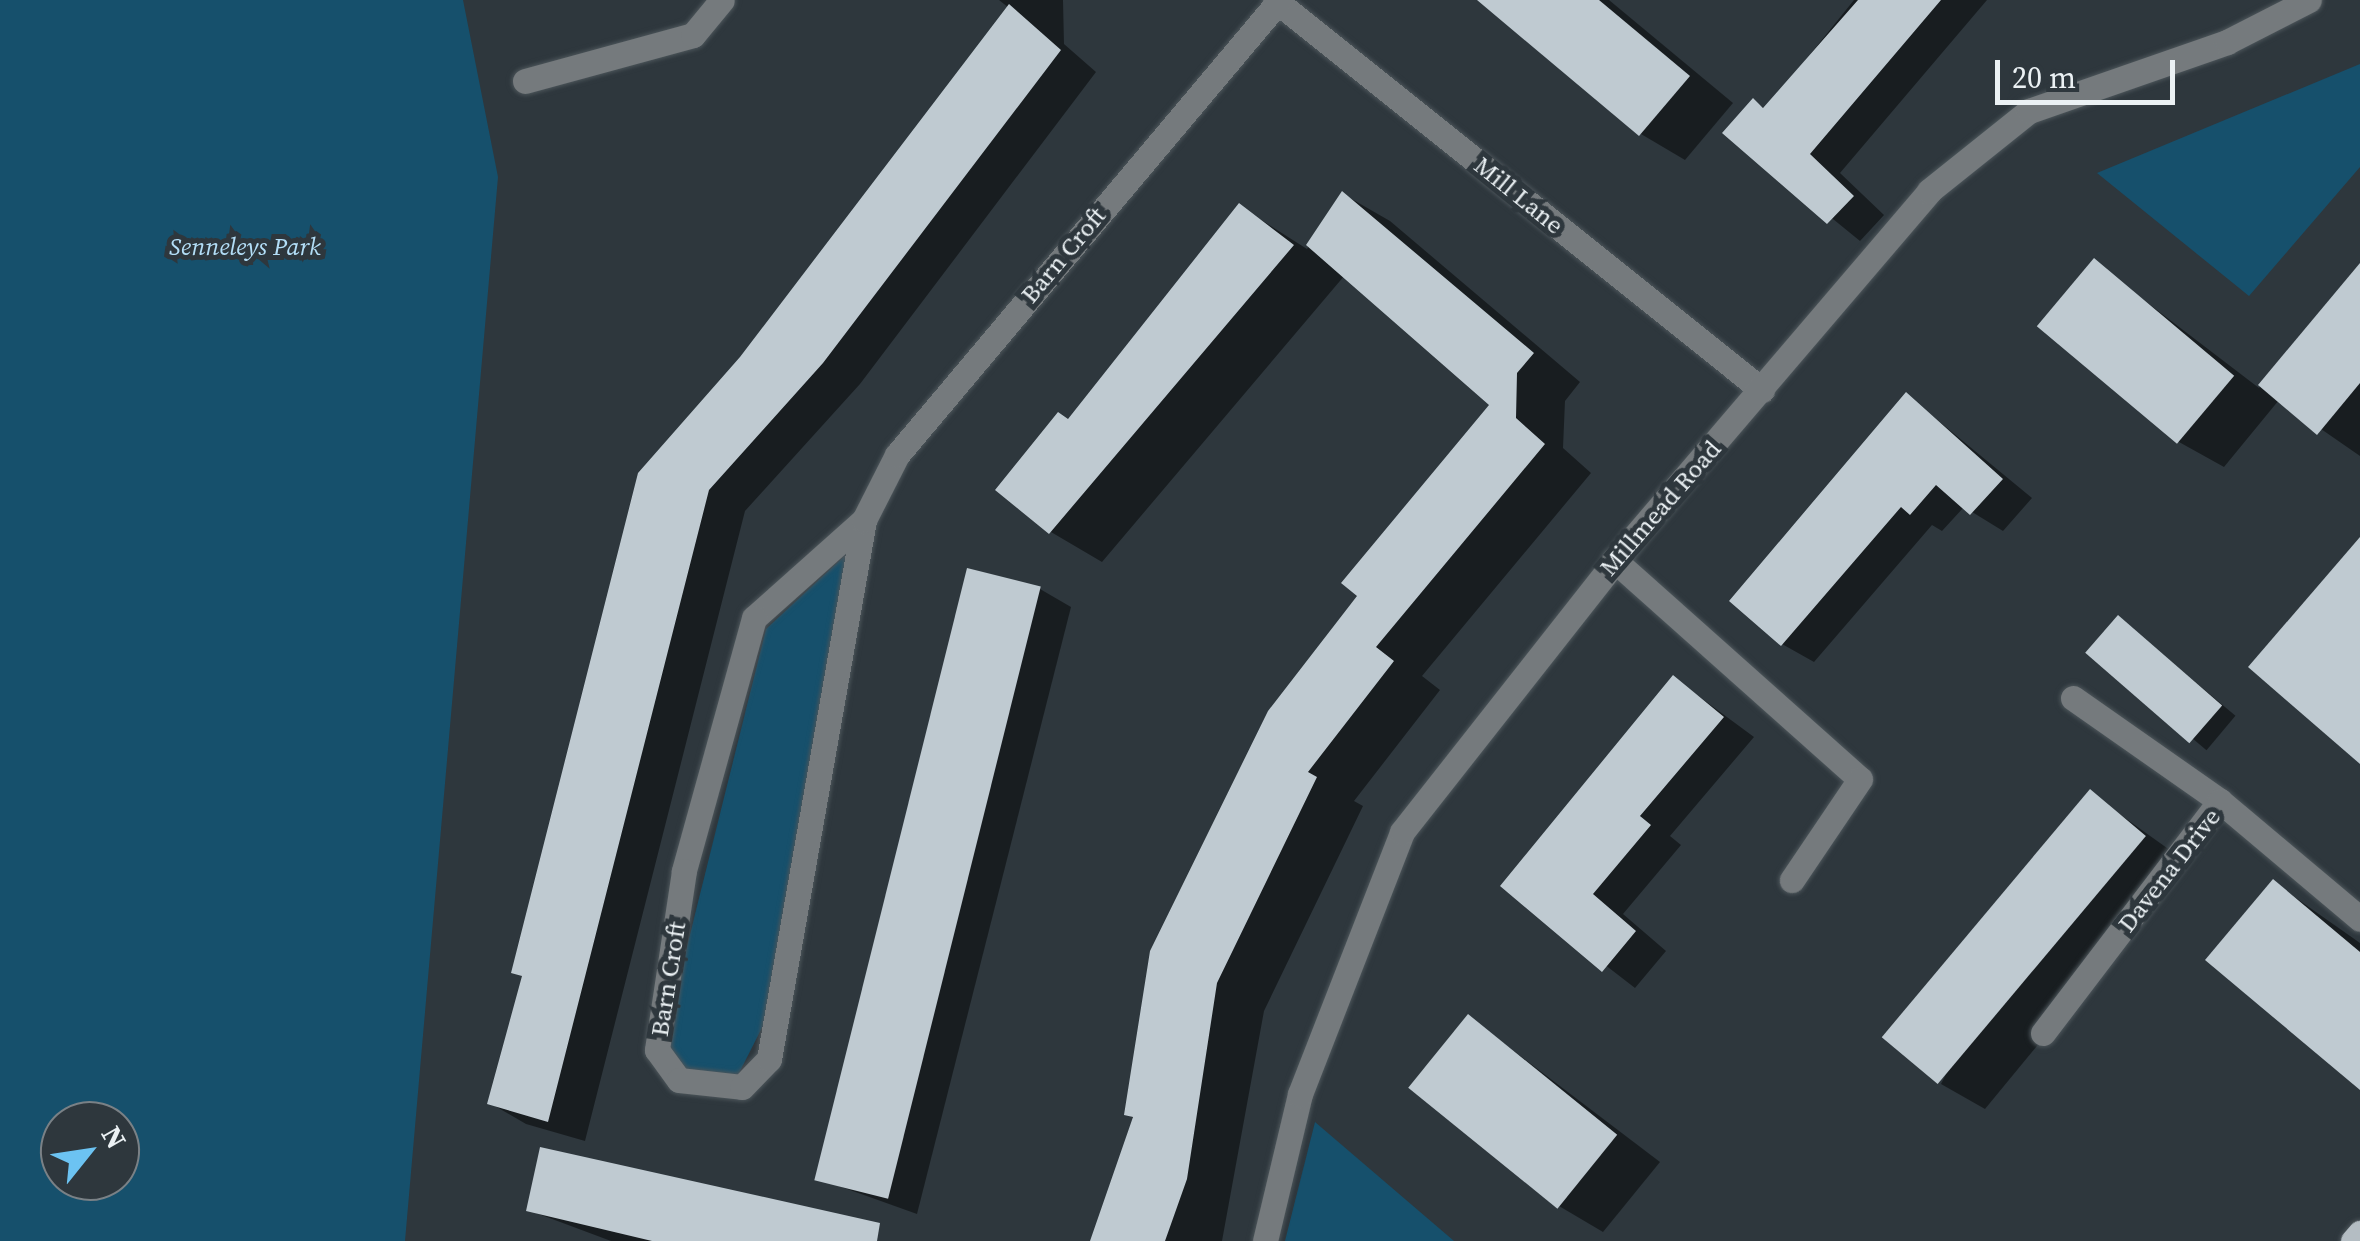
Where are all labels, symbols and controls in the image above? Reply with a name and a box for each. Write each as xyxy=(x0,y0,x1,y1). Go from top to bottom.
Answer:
scale bar xyxy=(2000,40,2180,102)
text: 20 m xyxy=(2012,57,2076,98)
street label: Mill Lane xyxy=(1468,150,1570,240)
street label: Barn Croft xyxy=(1014,201,1112,309)
park label: Senneleys Park xyxy=(169,231,321,261)
street label: Millmead Road xyxy=(1593,434,1727,582)
street label: Davena Drive xyxy=(2111,802,2227,938)
street label: Barn Croft xyxy=(644,919,692,1039)
north arrow xyxy=(40,1101,140,1201)
text: N xyxy=(93,1119,136,1155)

